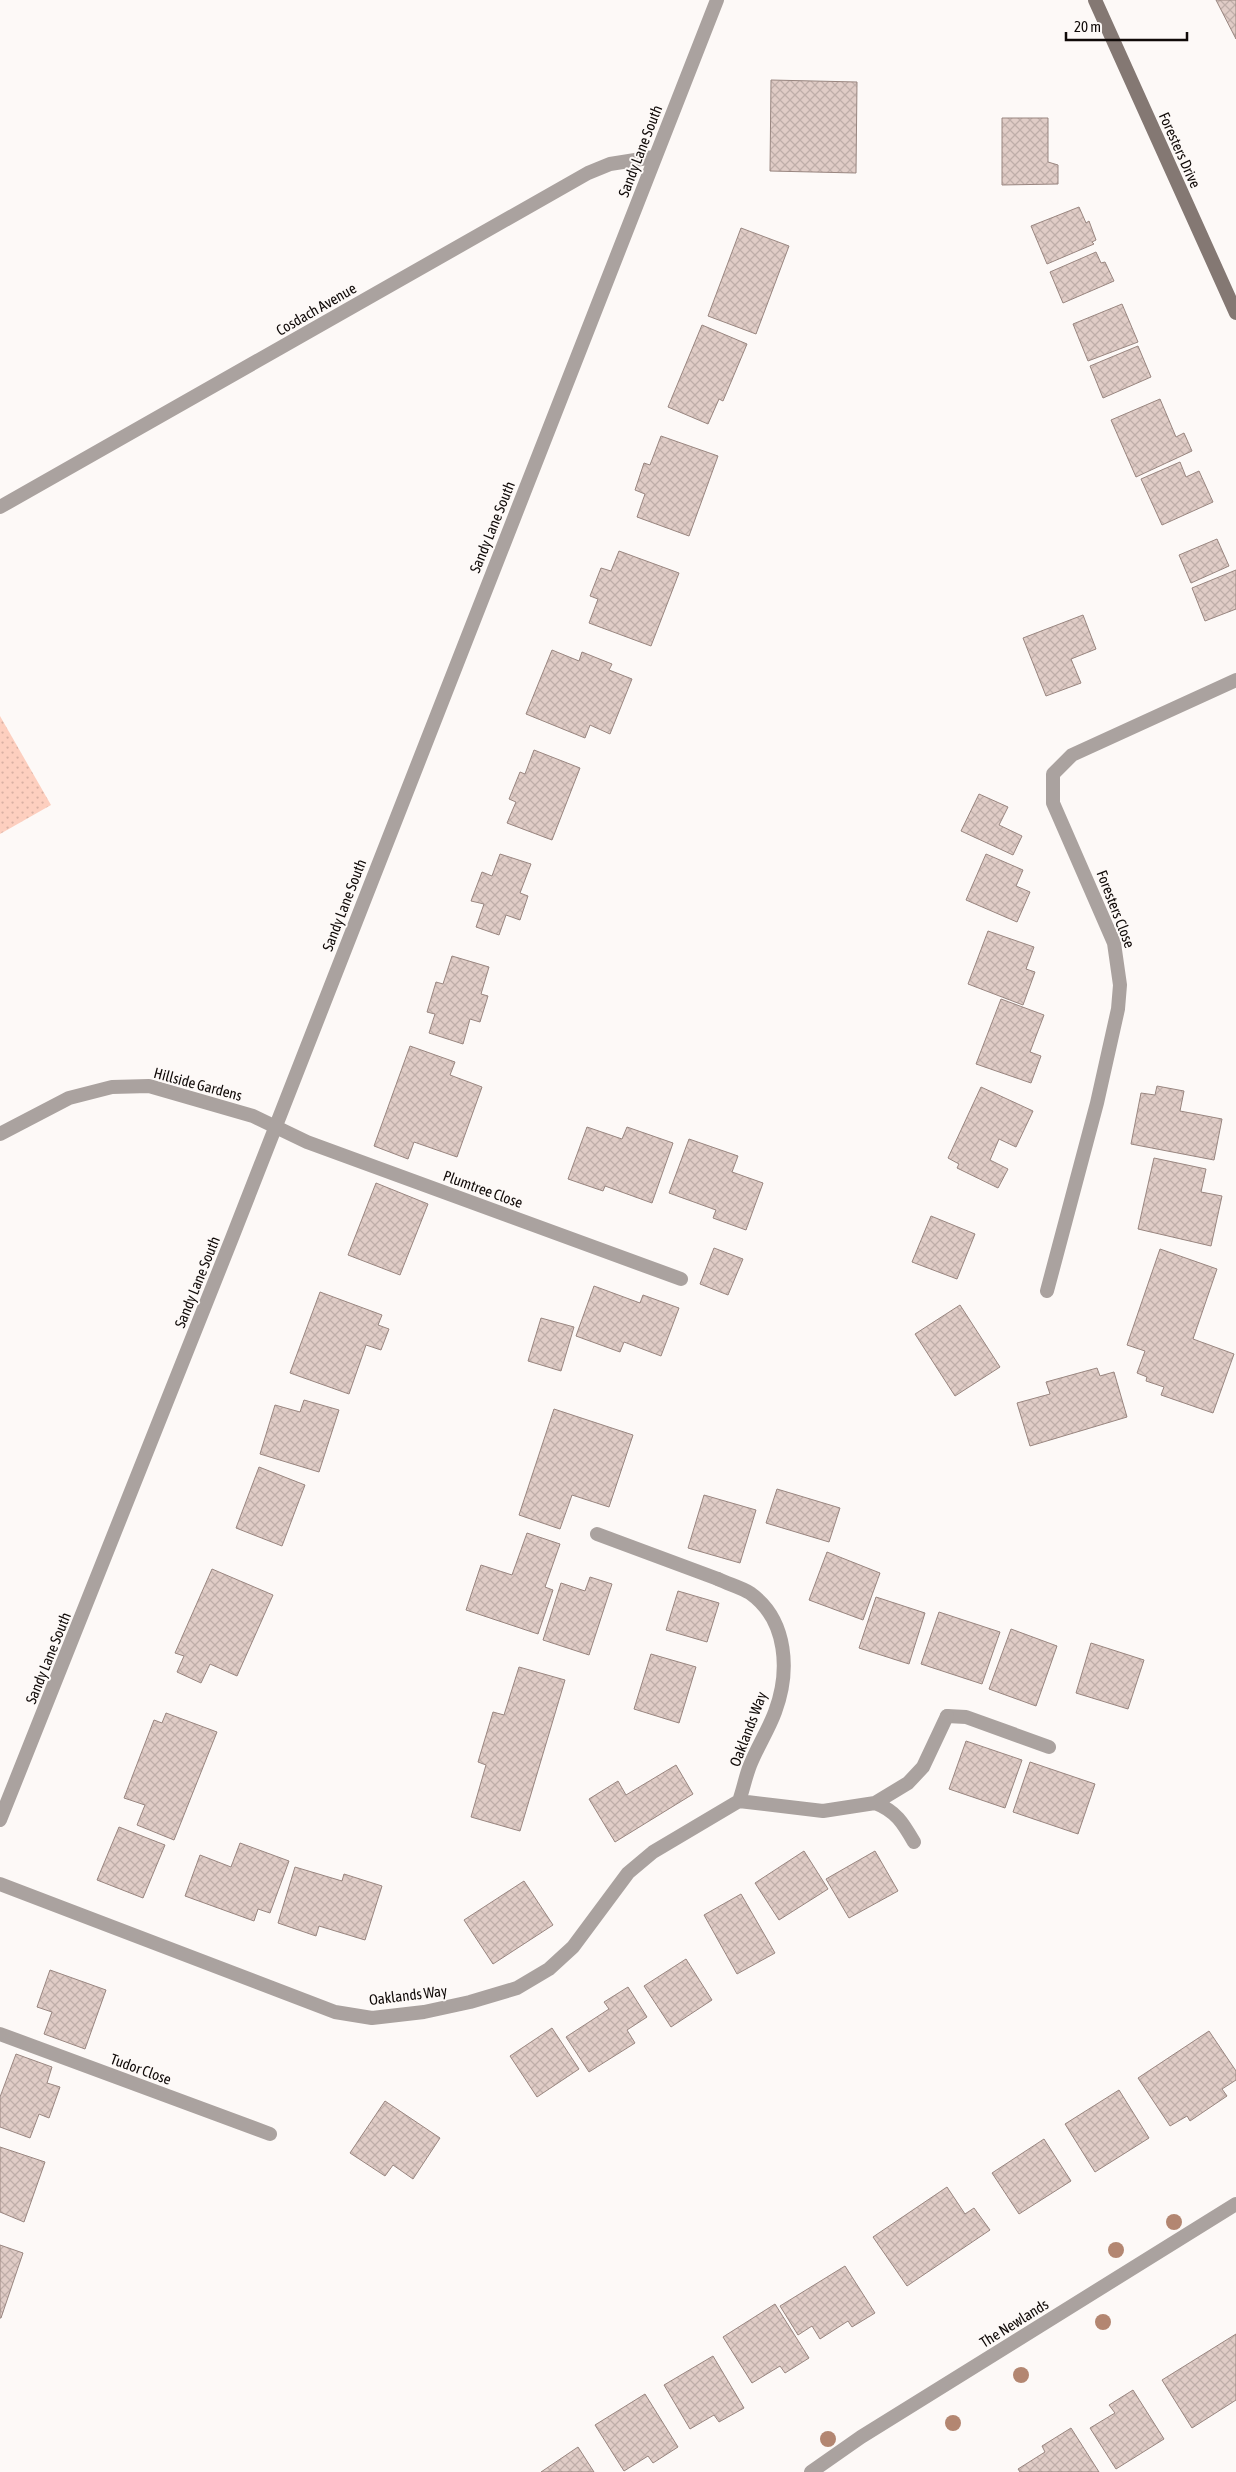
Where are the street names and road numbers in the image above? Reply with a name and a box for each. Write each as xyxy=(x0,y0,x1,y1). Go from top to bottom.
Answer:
street label: Sandy Lane South xyxy=(615,103,665,199)
street label: Foresters Drive xyxy=(1156,109,1204,191)
street label: Cosdach Avenue xyxy=(273,279,359,339)
street label: Sandy Lane South xyxy=(466,479,518,575)
street label: Sandy Lane South xyxy=(319,857,369,953)
street label: Foresters Close xyxy=(1093,868,1139,950)
street label: Hillside Gardens xyxy=(152,1064,244,1104)
street label: Plumtree Close xyxy=(441,1167,525,1211)
street label: Sandy Lane South xyxy=(171,1234,223,1330)
street label: Sandy Lane South xyxy=(22,1610,74,1706)
street label: Oaklands Way xyxy=(726,1689,770,1769)
street label: Oaklands Way xyxy=(368,1982,448,2008)
street label: Tudor Close xyxy=(108,2050,174,2088)
street label: The Newlands xyxy=(977,2295,1051,2351)

